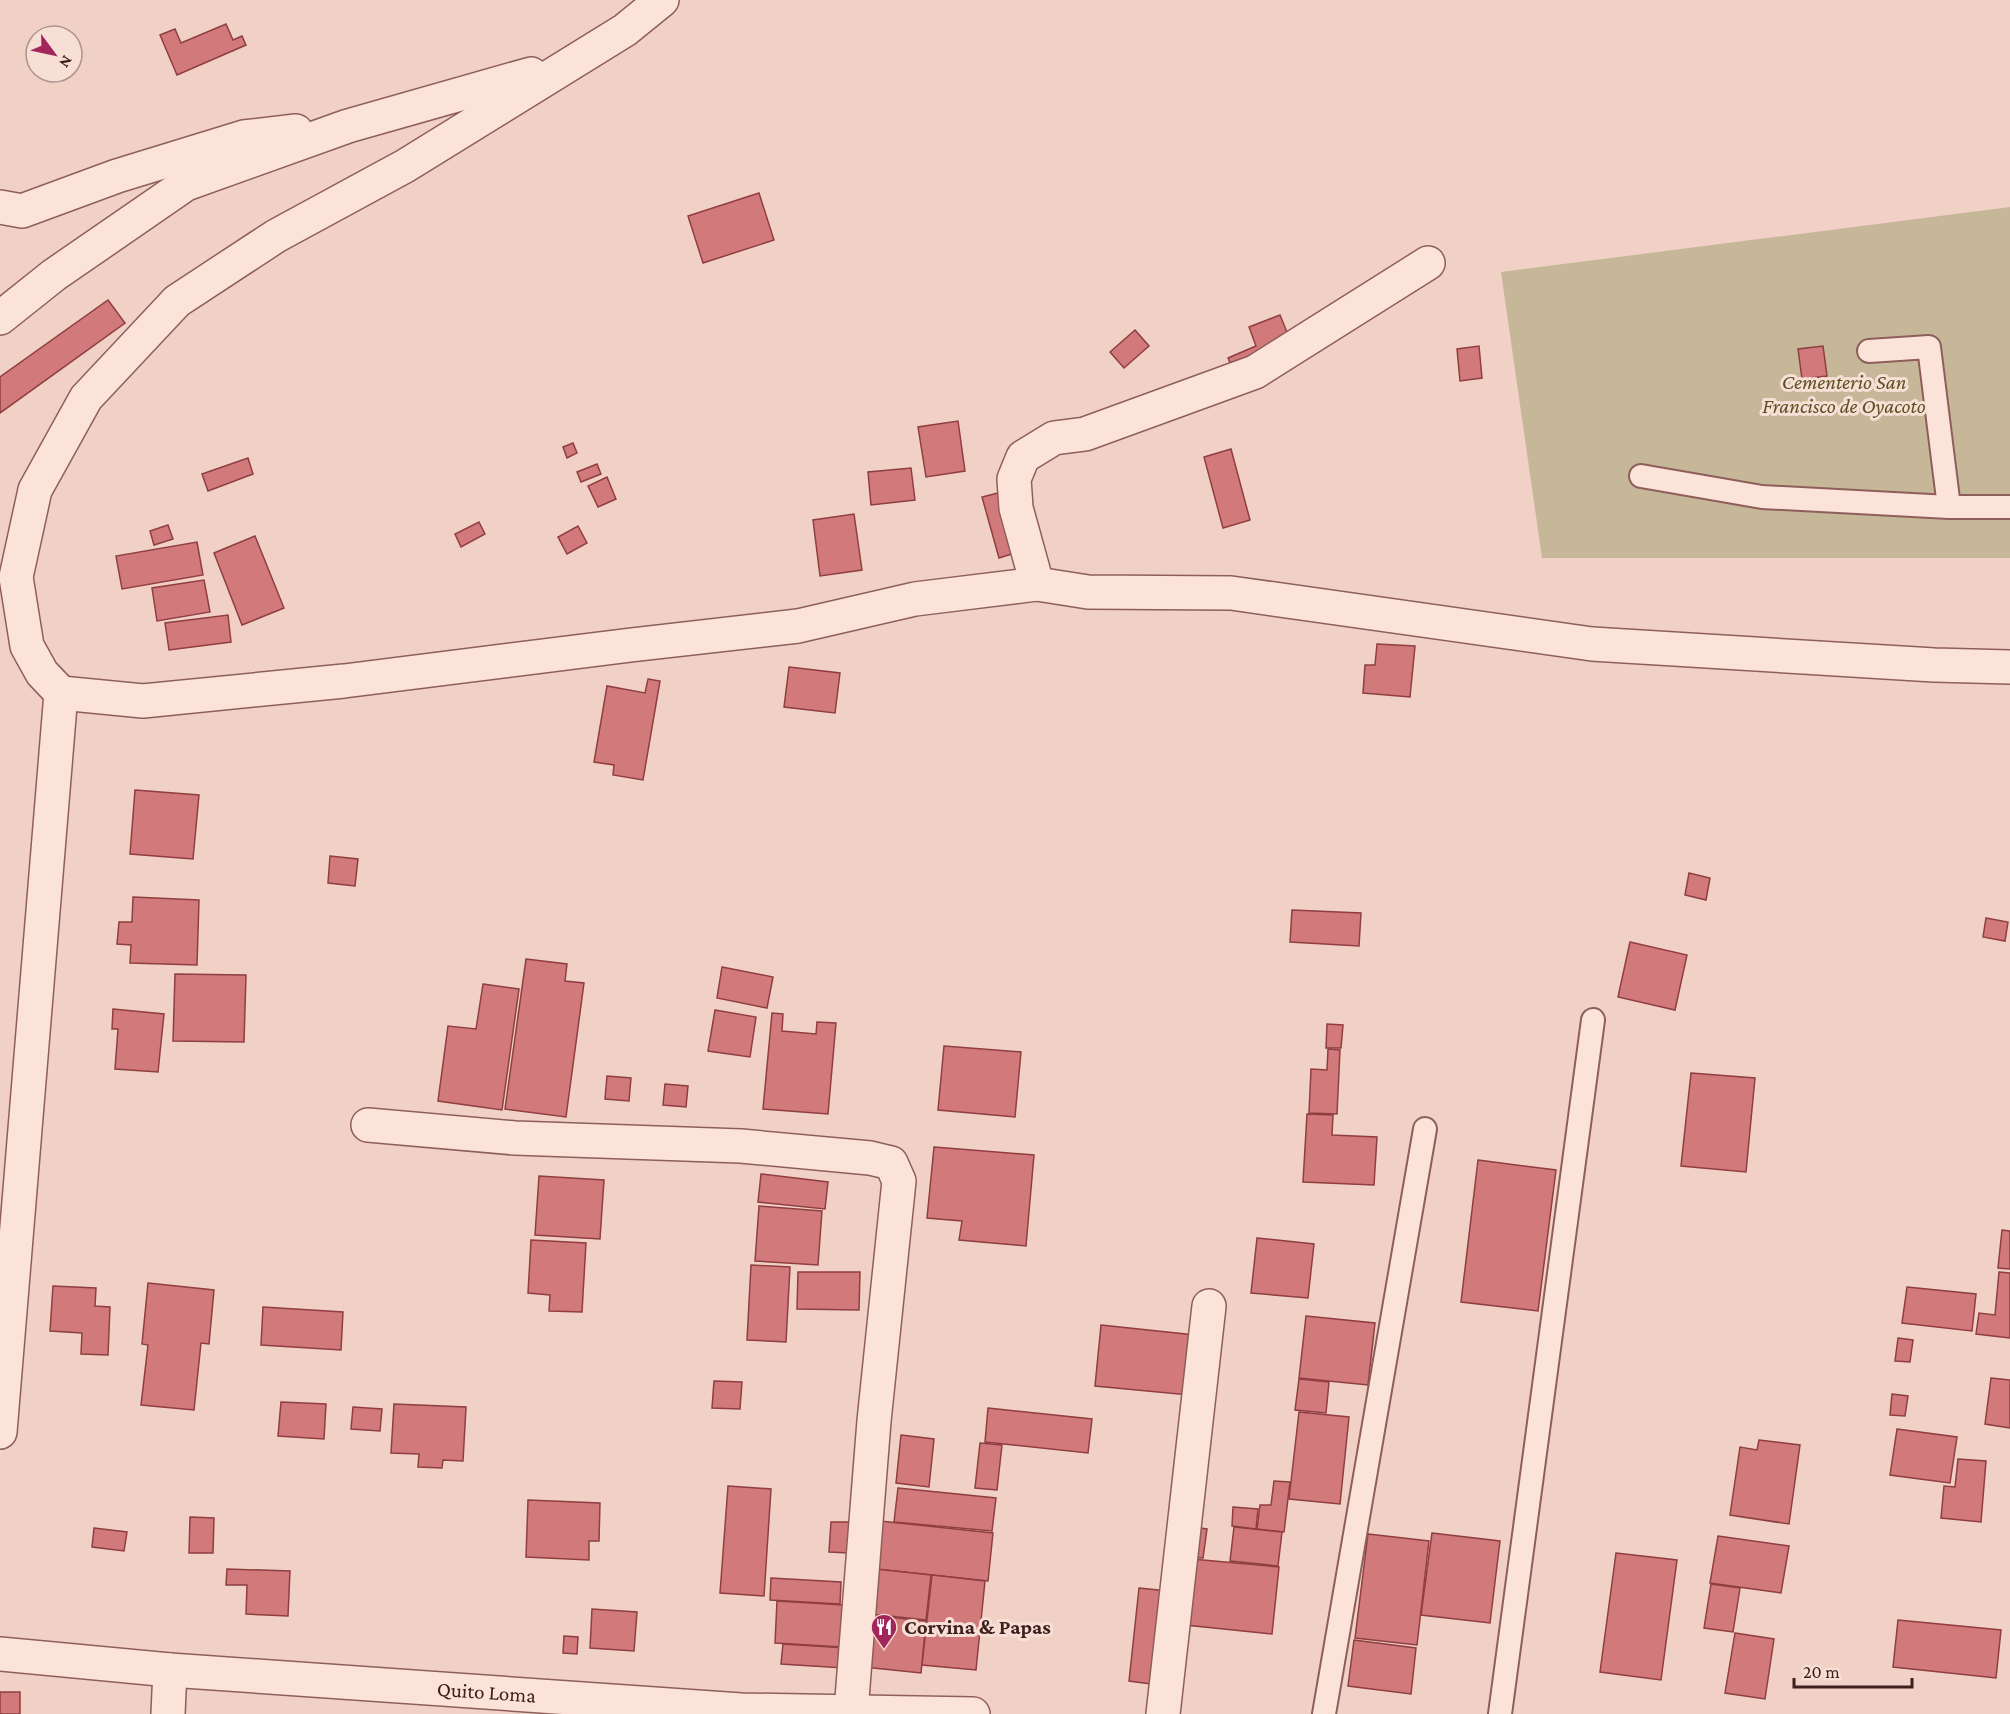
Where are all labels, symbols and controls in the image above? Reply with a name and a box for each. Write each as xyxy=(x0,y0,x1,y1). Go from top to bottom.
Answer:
north arrow xyxy=(24,24,84,84)
text: N xyxy=(56,53,76,71)
park label: Cementerio San Francisco de Oyacoto xyxy=(1762,370,1926,418)
restaurant icon: Corvina & Papas xyxy=(869,1612,899,1650)
place label: Corvina & Papas xyxy=(904,1615,1051,1639)
scale bar xyxy=(1794,1651,1912,1689)
text: 20 m xyxy=(1803,1662,1840,1682)
street label: Quito Loma xyxy=(436,1677,537,1708)

